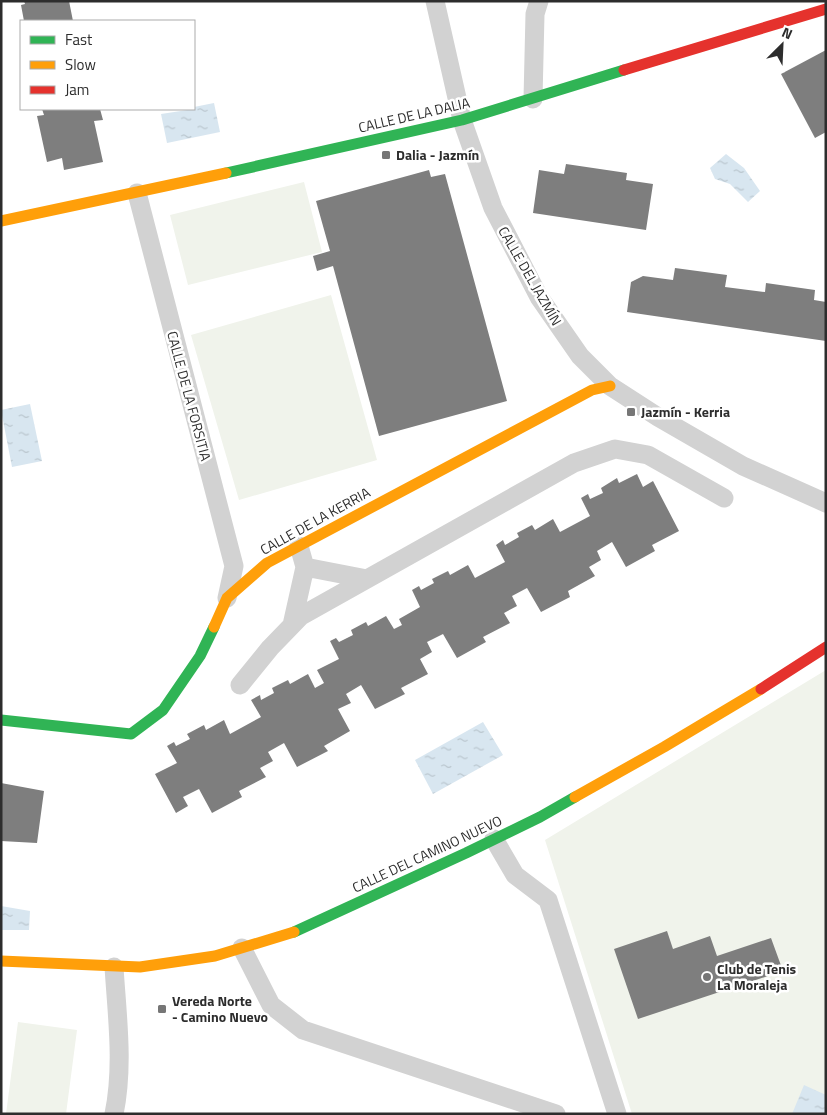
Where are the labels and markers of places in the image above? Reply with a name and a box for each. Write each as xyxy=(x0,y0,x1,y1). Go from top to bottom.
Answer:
place label: Dalia - Jazmín xyxy=(396,144,479,165)
marker: Dalia - Jazmín xyxy=(380,149,392,161)
place label: Jazmín - Kerria xyxy=(641,401,730,422)
marker: Jazmín - Kerria xyxy=(625,406,637,418)
place label: Club de Tenis La Moraleja xyxy=(717,958,797,995)
marker: Club de Tenis La Moraleja xyxy=(701,971,713,983)
place label: Vereda Norte - Camino Nuevo xyxy=(172,990,268,1027)
marker: Vereda Norte - Camino Nuevo xyxy=(156,1003,168,1015)

